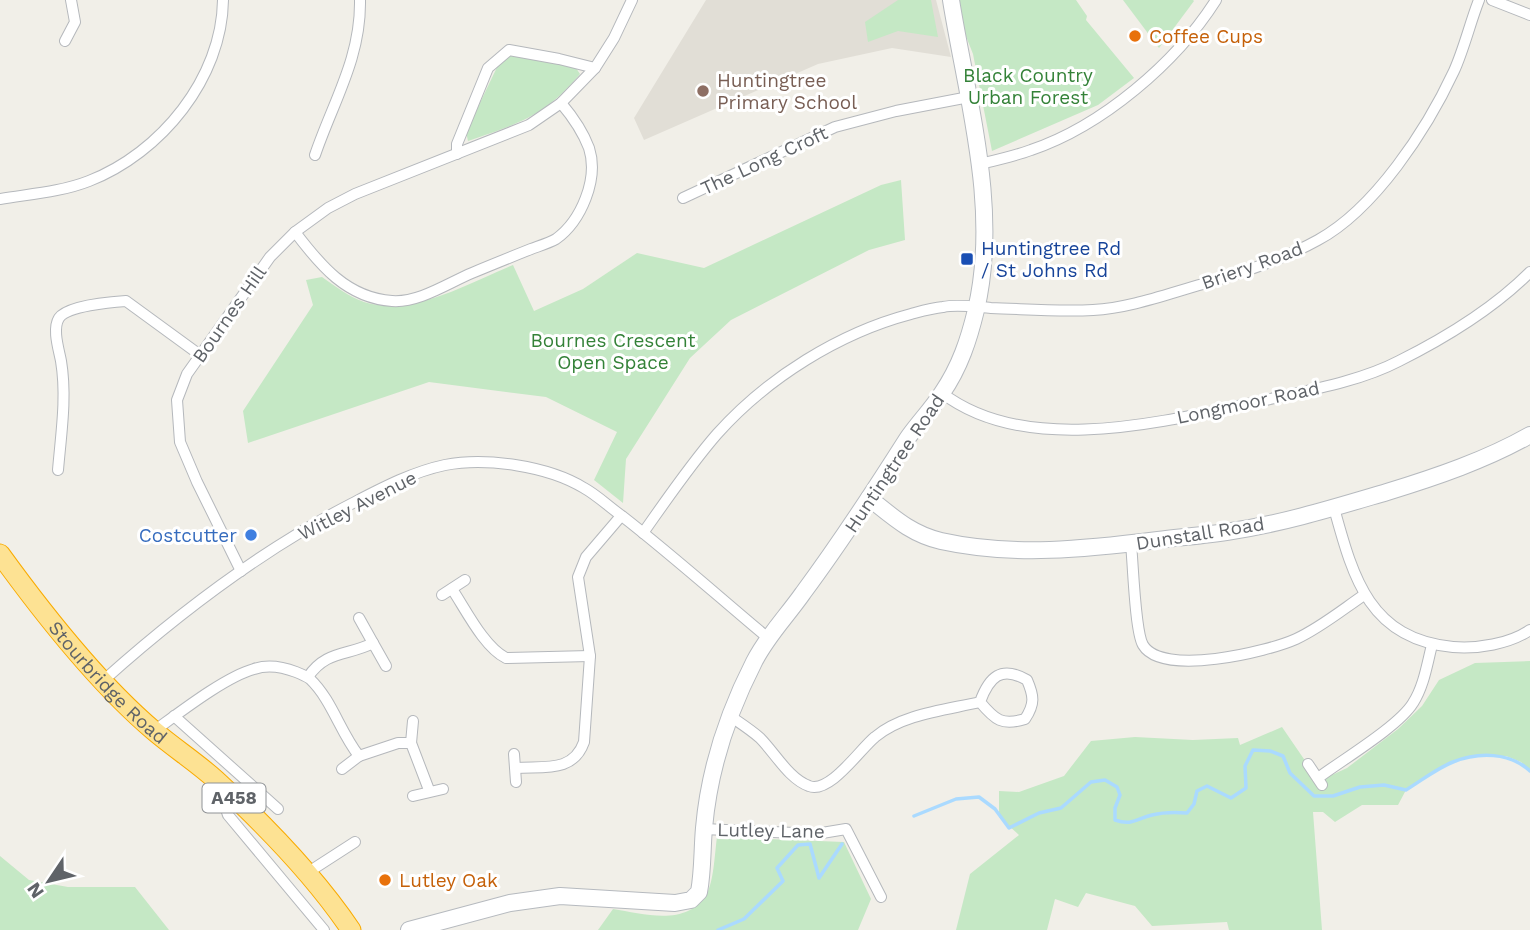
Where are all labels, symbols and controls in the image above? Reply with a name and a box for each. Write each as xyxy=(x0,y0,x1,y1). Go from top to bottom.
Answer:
place label: Coffee Cups xyxy=(1149,25,1263,48)
marker: Coffee Cups xyxy=(1127,28,1143,44)
park label: Black Country Urban Forest xyxy=(963,64,1093,109)
place label: Huntingtree Primary School xyxy=(717,69,857,114)
marker: Huntingtree Primary School xyxy=(695,83,711,99)
street label: The Long Croft xyxy=(697,121,831,200)
place label: Huntingtree Rd / St Johns Rd xyxy=(981,237,1121,282)
street label: Briery Road xyxy=(1198,237,1306,294)
marker: Huntingtree Rd / St Johns Rd xyxy=(959,251,975,267)
street label: Bournes Hill xyxy=(188,261,271,367)
park label: Bournes Crescent Open Space xyxy=(530,329,696,374)
street label: Longmoor Road xyxy=(1175,376,1322,429)
street label: Huntingtree Road xyxy=(840,390,949,537)
street label: Witley Avenue xyxy=(294,466,420,545)
street label: Dunstall Road xyxy=(1134,512,1266,555)
place label: Costcutter xyxy=(139,524,237,547)
marker: Costcutter xyxy=(243,527,259,543)
street label: Stourbridge Road xyxy=(44,616,172,749)
road number: A458 xyxy=(202,784,266,812)
street label: Lutley Lane xyxy=(717,818,825,843)
north arrow xyxy=(14,846,84,916)
place label: Lutley Oak xyxy=(399,869,498,892)
marker: Lutley Oak xyxy=(377,872,393,888)
text: N xyxy=(22,878,49,903)

